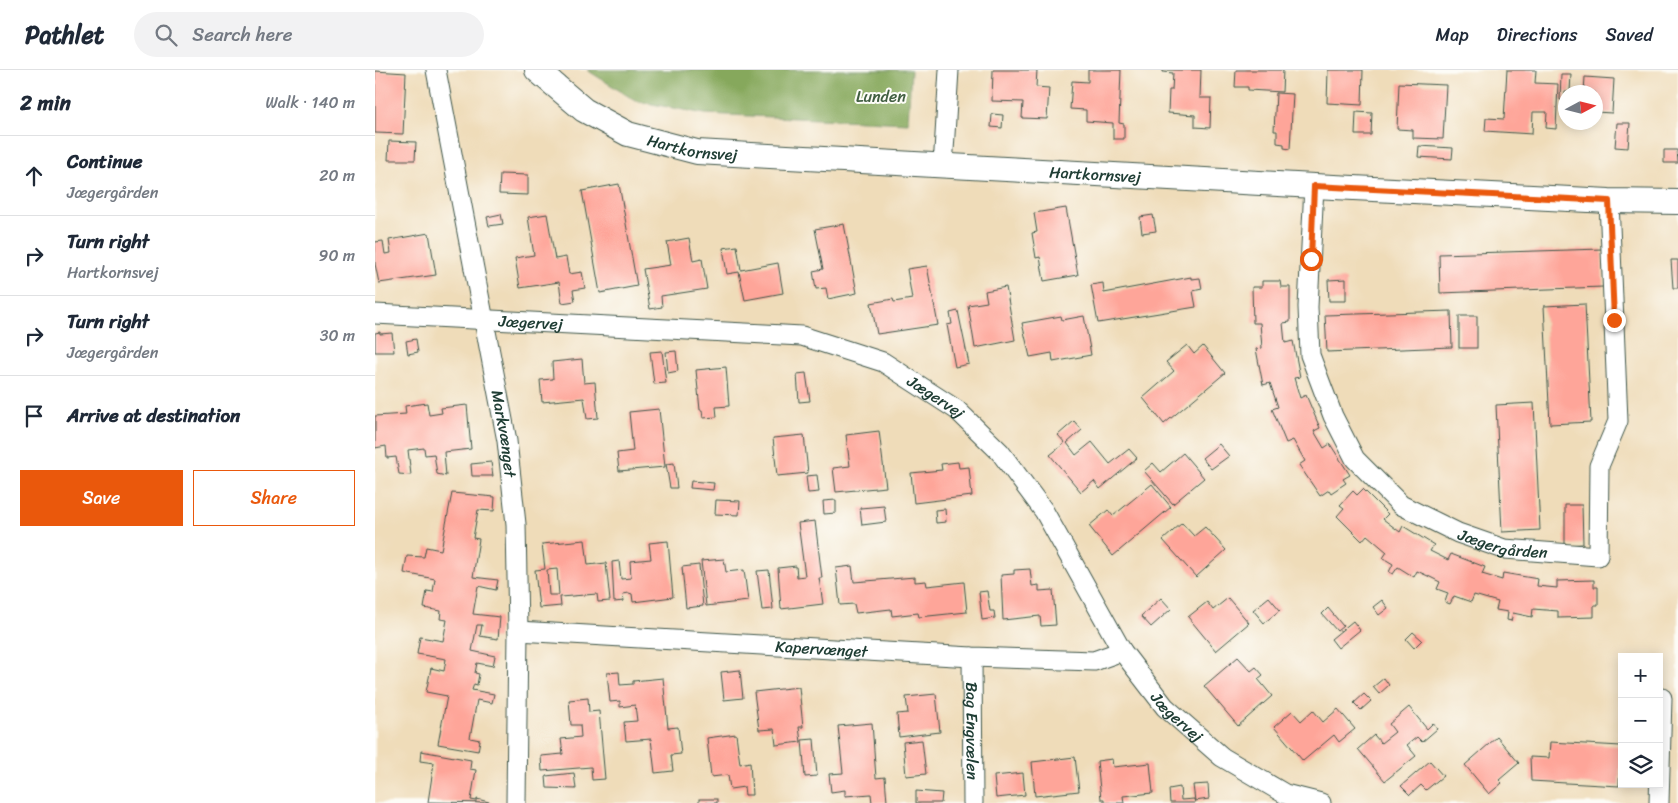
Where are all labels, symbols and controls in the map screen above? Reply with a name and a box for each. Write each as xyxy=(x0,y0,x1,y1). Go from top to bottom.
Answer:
search box xyxy=(134,12,484,57)
text: Pathlet xyxy=(25,14,104,56)
text: Search here xyxy=(192,18,292,51)
text: Map xyxy=(1436,19,1469,51)
text: Directions xyxy=(1497,19,1578,51)
text: Saved xyxy=(1606,19,1653,51)
icon: search xyxy=(152,21,180,49)
park label: Lunden xyxy=(856,82,906,111)
text: 2 min xyxy=(20,84,71,122)
north arrow xyxy=(1558,85,1603,130)
text: Walk · 140 m xyxy=(266,88,355,117)
street label: Hartkornsvej xyxy=(644,125,739,169)
text: Continue xyxy=(67,145,143,178)
street label: Hartkornsvej xyxy=(1049,157,1143,191)
text: 20 m xyxy=(319,161,355,190)
icon: ahead xyxy=(20,162,48,190)
text: Jægergården xyxy=(67,178,158,207)
text: Turn right xyxy=(67,225,149,258)
text: 90 m xyxy=(319,241,355,270)
icon: right xyxy=(20,242,48,270)
route start xyxy=(1300,248,1323,271)
text: Hartkornsvej xyxy=(67,258,159,287)
text: Turn right xyxy=(67,305,149,338)
street label: Jægervej xyxy=(497,306,564,338)
route end xyxy=(1603,309,1626,332)
text: 30 m xyxy=(320,321,355,350)
icon: right xyxy=(20,322,48,350)
text: Jægergården xyxy=(67,338,158,367)
street label: Jægervej xyxy=(900,366,973,426)
street label: Markvænget xyxy=(483,387,525,479)
text: Arrive at destination xyxy=(67,399,240,432)
icon: arrive xyxy=(20,402,48,430)
button: Save xyxy=(20,470,183,526)
button: Share xyxy=(193,470,355,526)
street label: Jægergården xyxy=(1453,519,1549,567)
street label: Kapervænget xyxy=(775,631,869,666)
map controls xyxy=(1618,653,1663,788)
button: + xyxy=(1618,653,1663,698)
street label: Bag Engvælen xyxy=(958,682,987,780)
street label: Jægervej xyxy=(1143,684,1211,750)
button: − xyxy=(1618,698,1663,743)
button: layers xyxy=(1618,743,1663,788)

